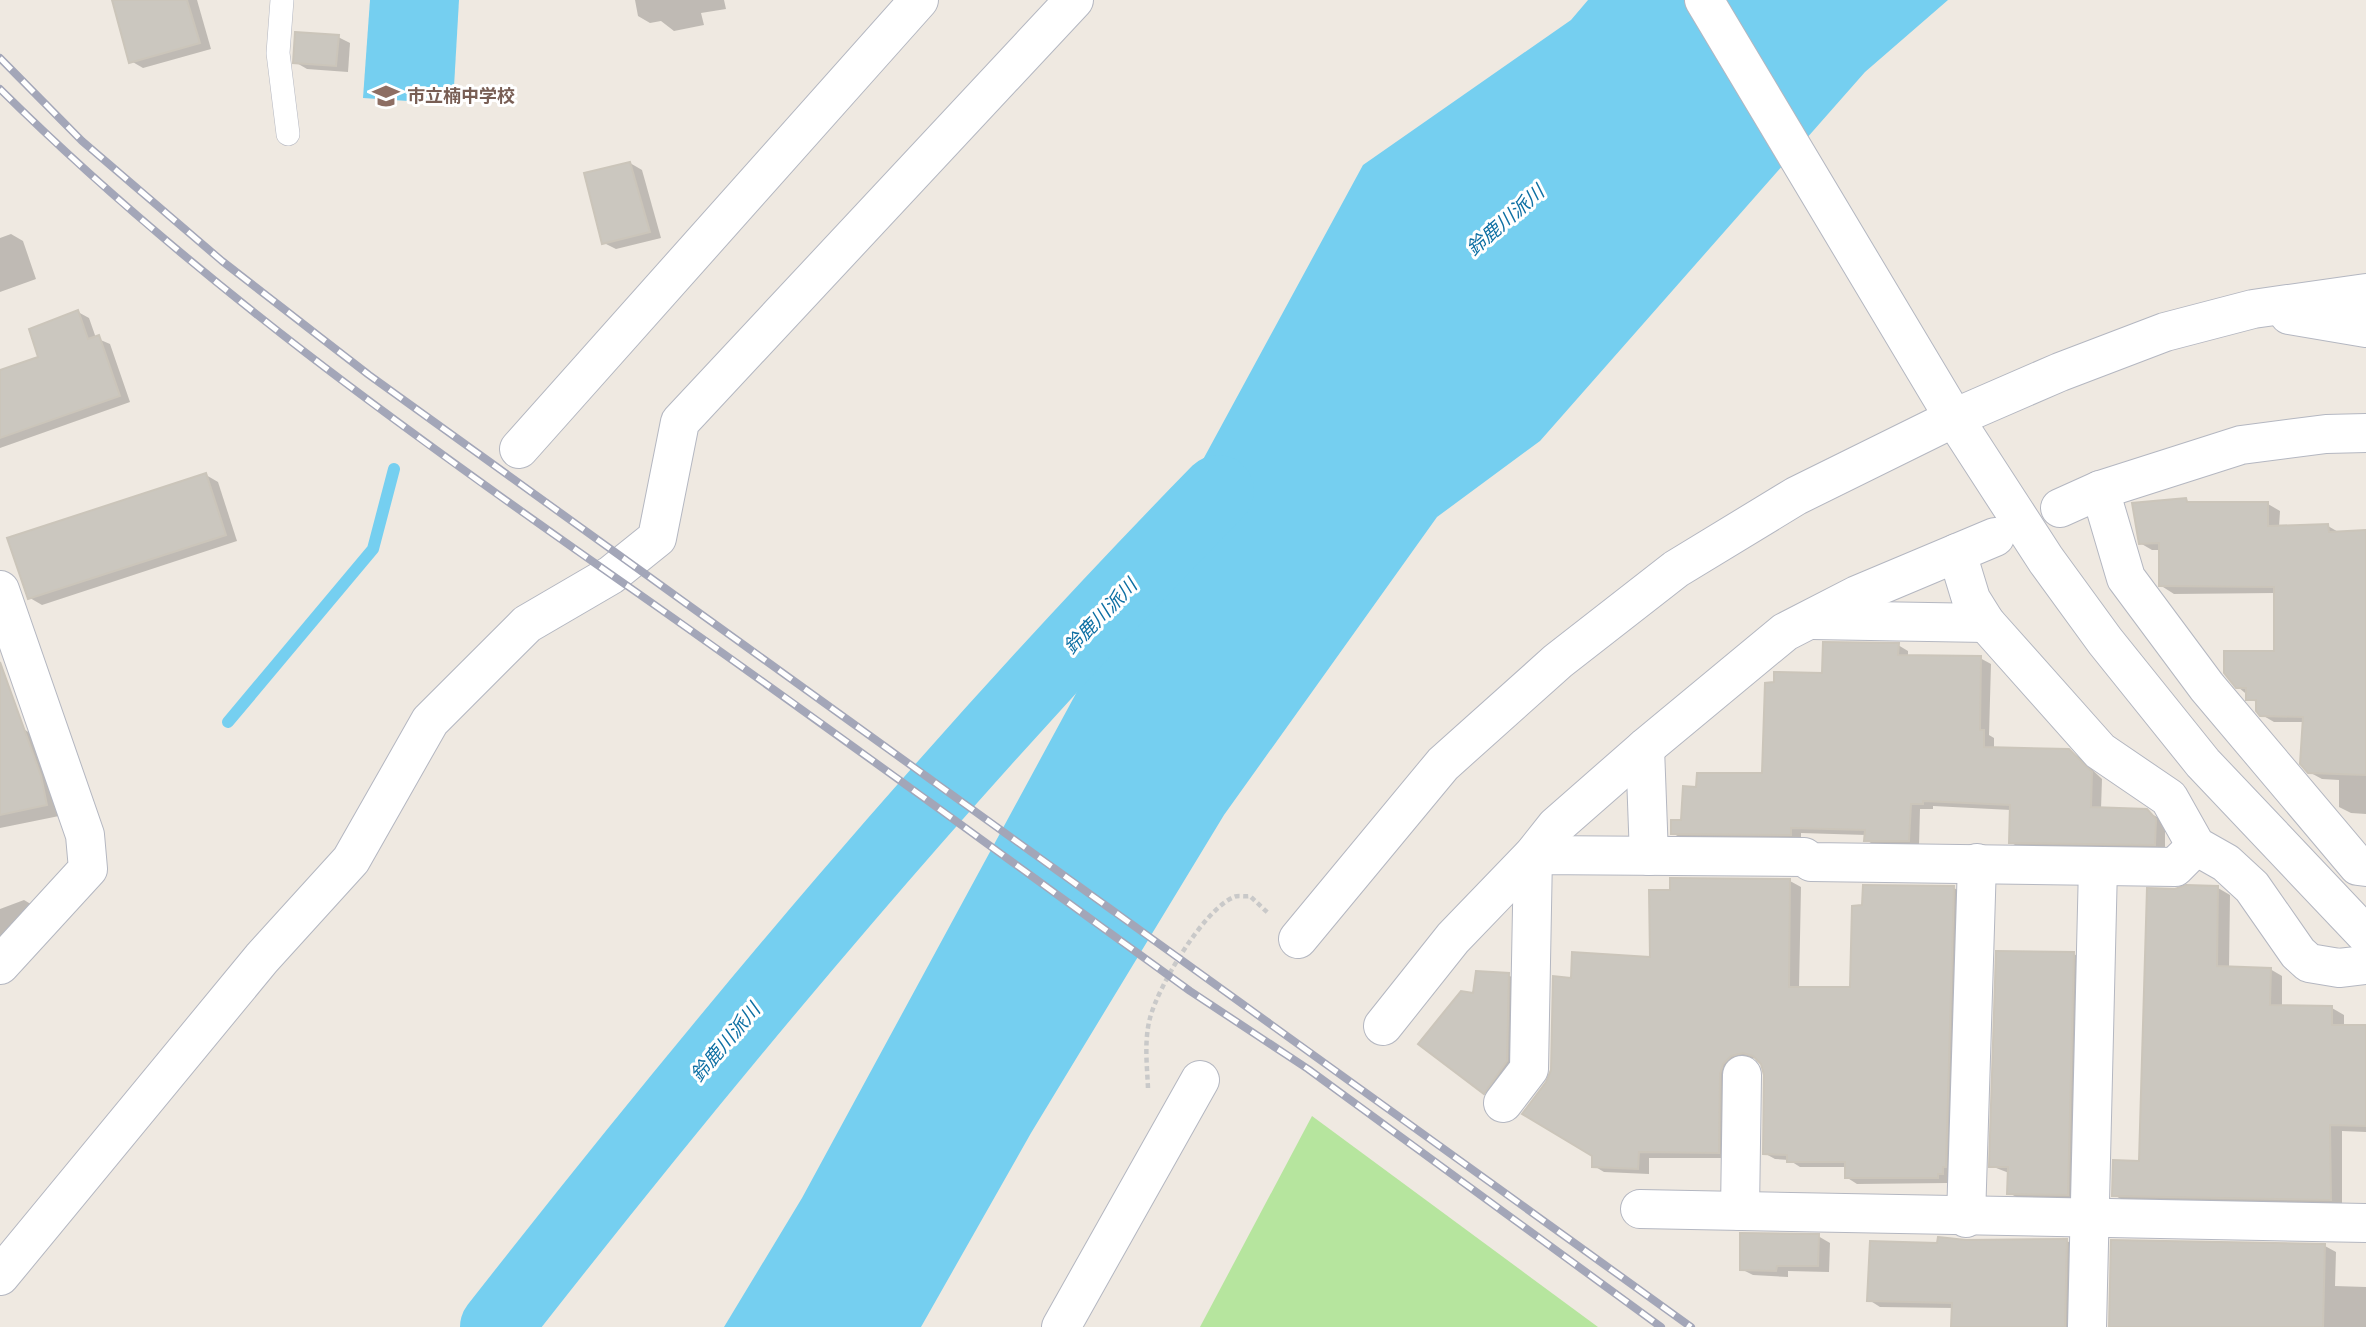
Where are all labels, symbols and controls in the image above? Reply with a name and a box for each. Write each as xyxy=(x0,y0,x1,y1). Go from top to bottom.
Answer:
school or university icon: 市立楠中学校 xyxy=(371,81,401,111)
place label: 市立楠中学校 xyxy=(407,84,515,106)
water label: 鈴鹿川派川 xyxy=(1461,178,1550,259)
water label: 鈴鹿川派川 xyxy=(1058,572,1142,658)
water label: 鈴鹿川派川 xyxy=(685,996,765,1085)

